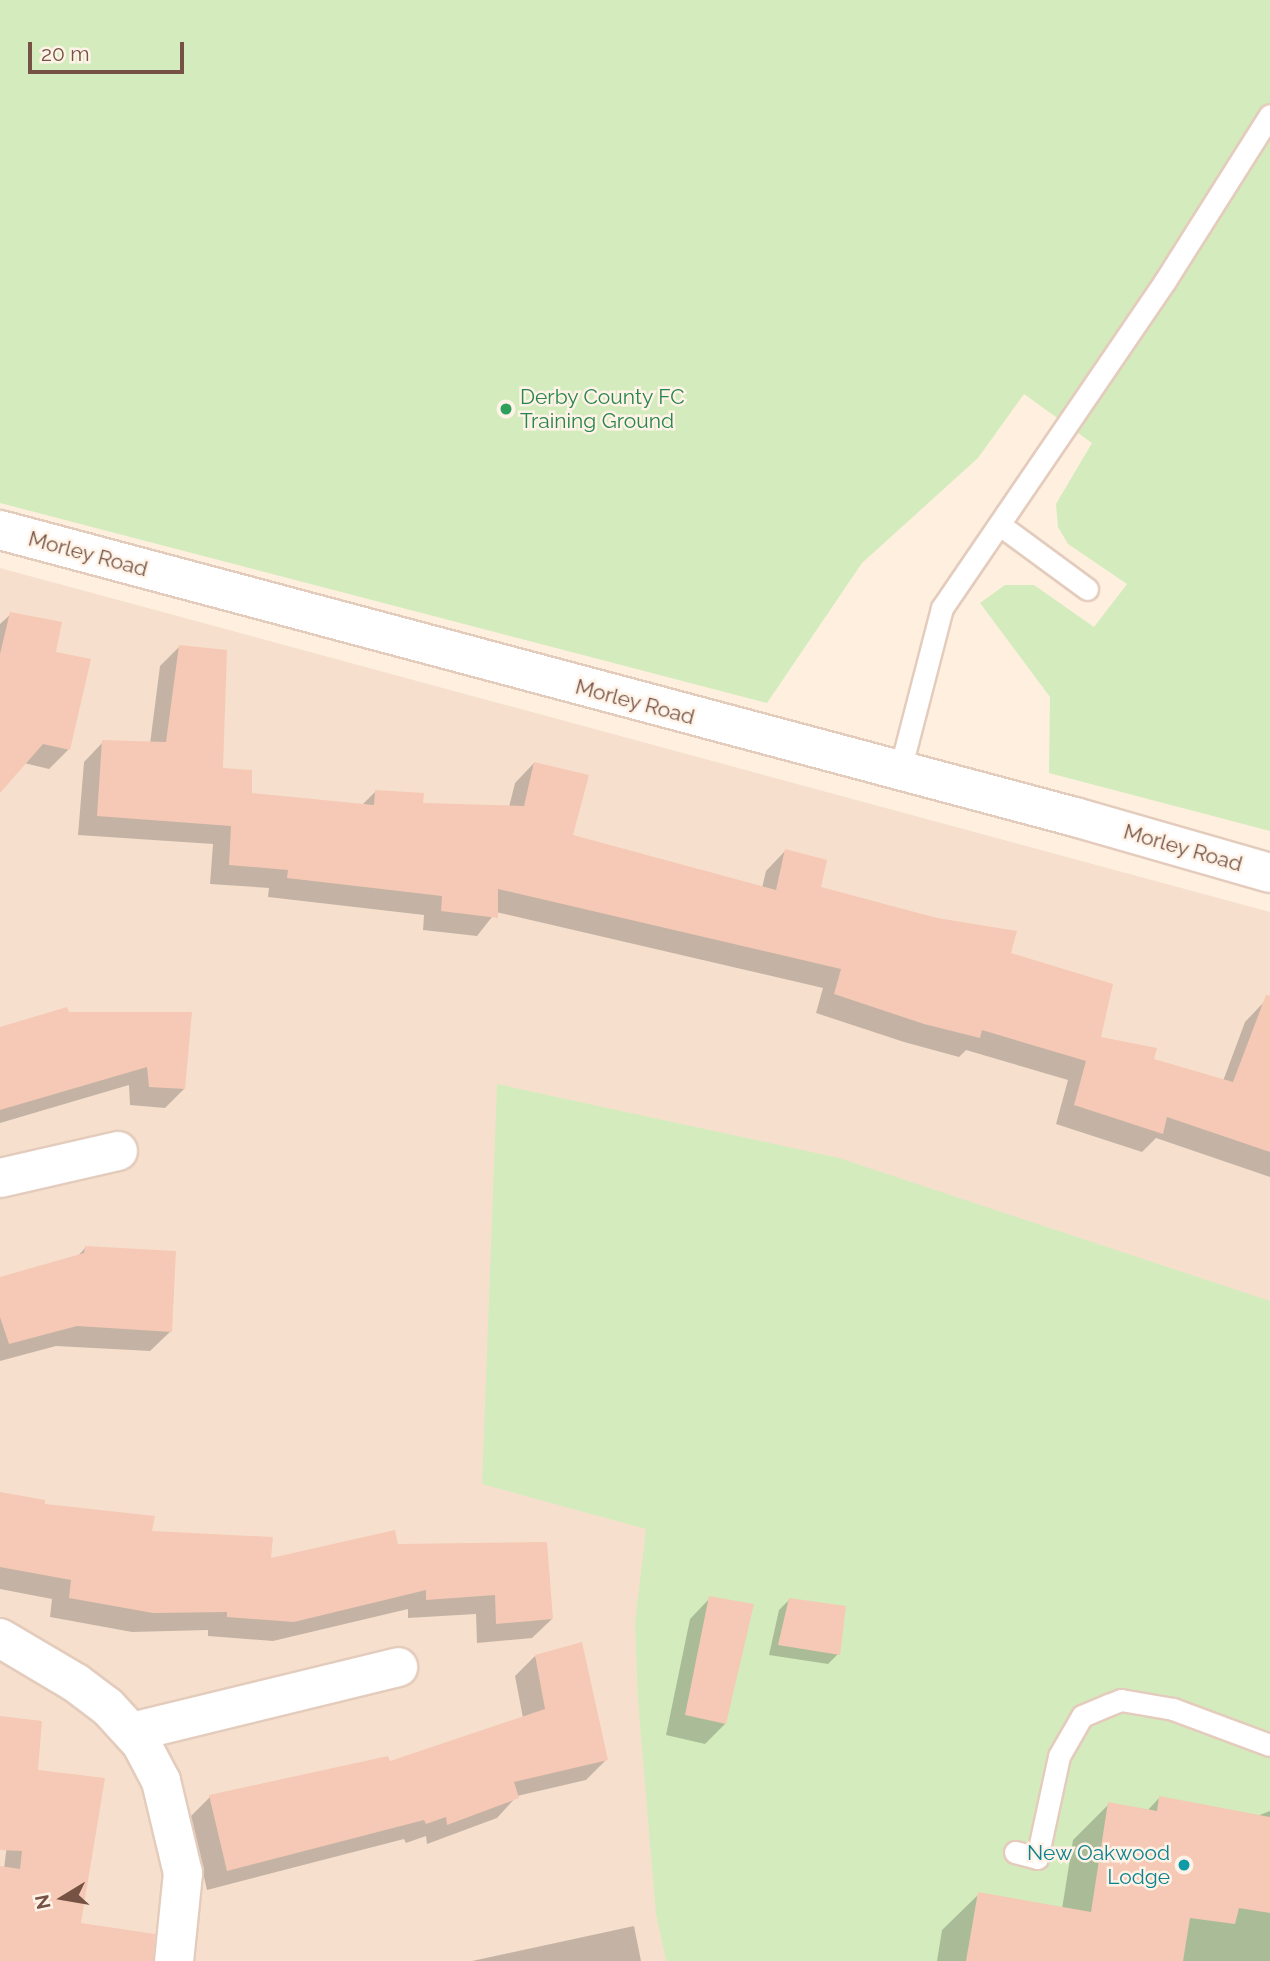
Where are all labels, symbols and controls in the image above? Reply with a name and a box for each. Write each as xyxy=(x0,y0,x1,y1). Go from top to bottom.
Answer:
scale bar xyxy=(32,28,187,72)
text: 20 m xyxy=(41,41,89,66)
place label: Derby County FC Training Ground xyxy=(520,384,686,434)
marker: Derby County FC Training Ground xyxy=(498,401,514,417)
street label: Morley Road xyxy=(25,526,151,582)
street label: Morley Road xyxy=(572,674,698,730)
street label: Morley Road xyxy=(1120,819,1246,877)
place label: New Oakwood Lodge xyxy=(1026,1840,1170,1890)
marker: New Oakwood Lodge xyxy=(1176,1857,1192,1873)
north arrow xyxy=(28,1863,98,1933)
text: N xyxy=(30,1893,55,1911)

